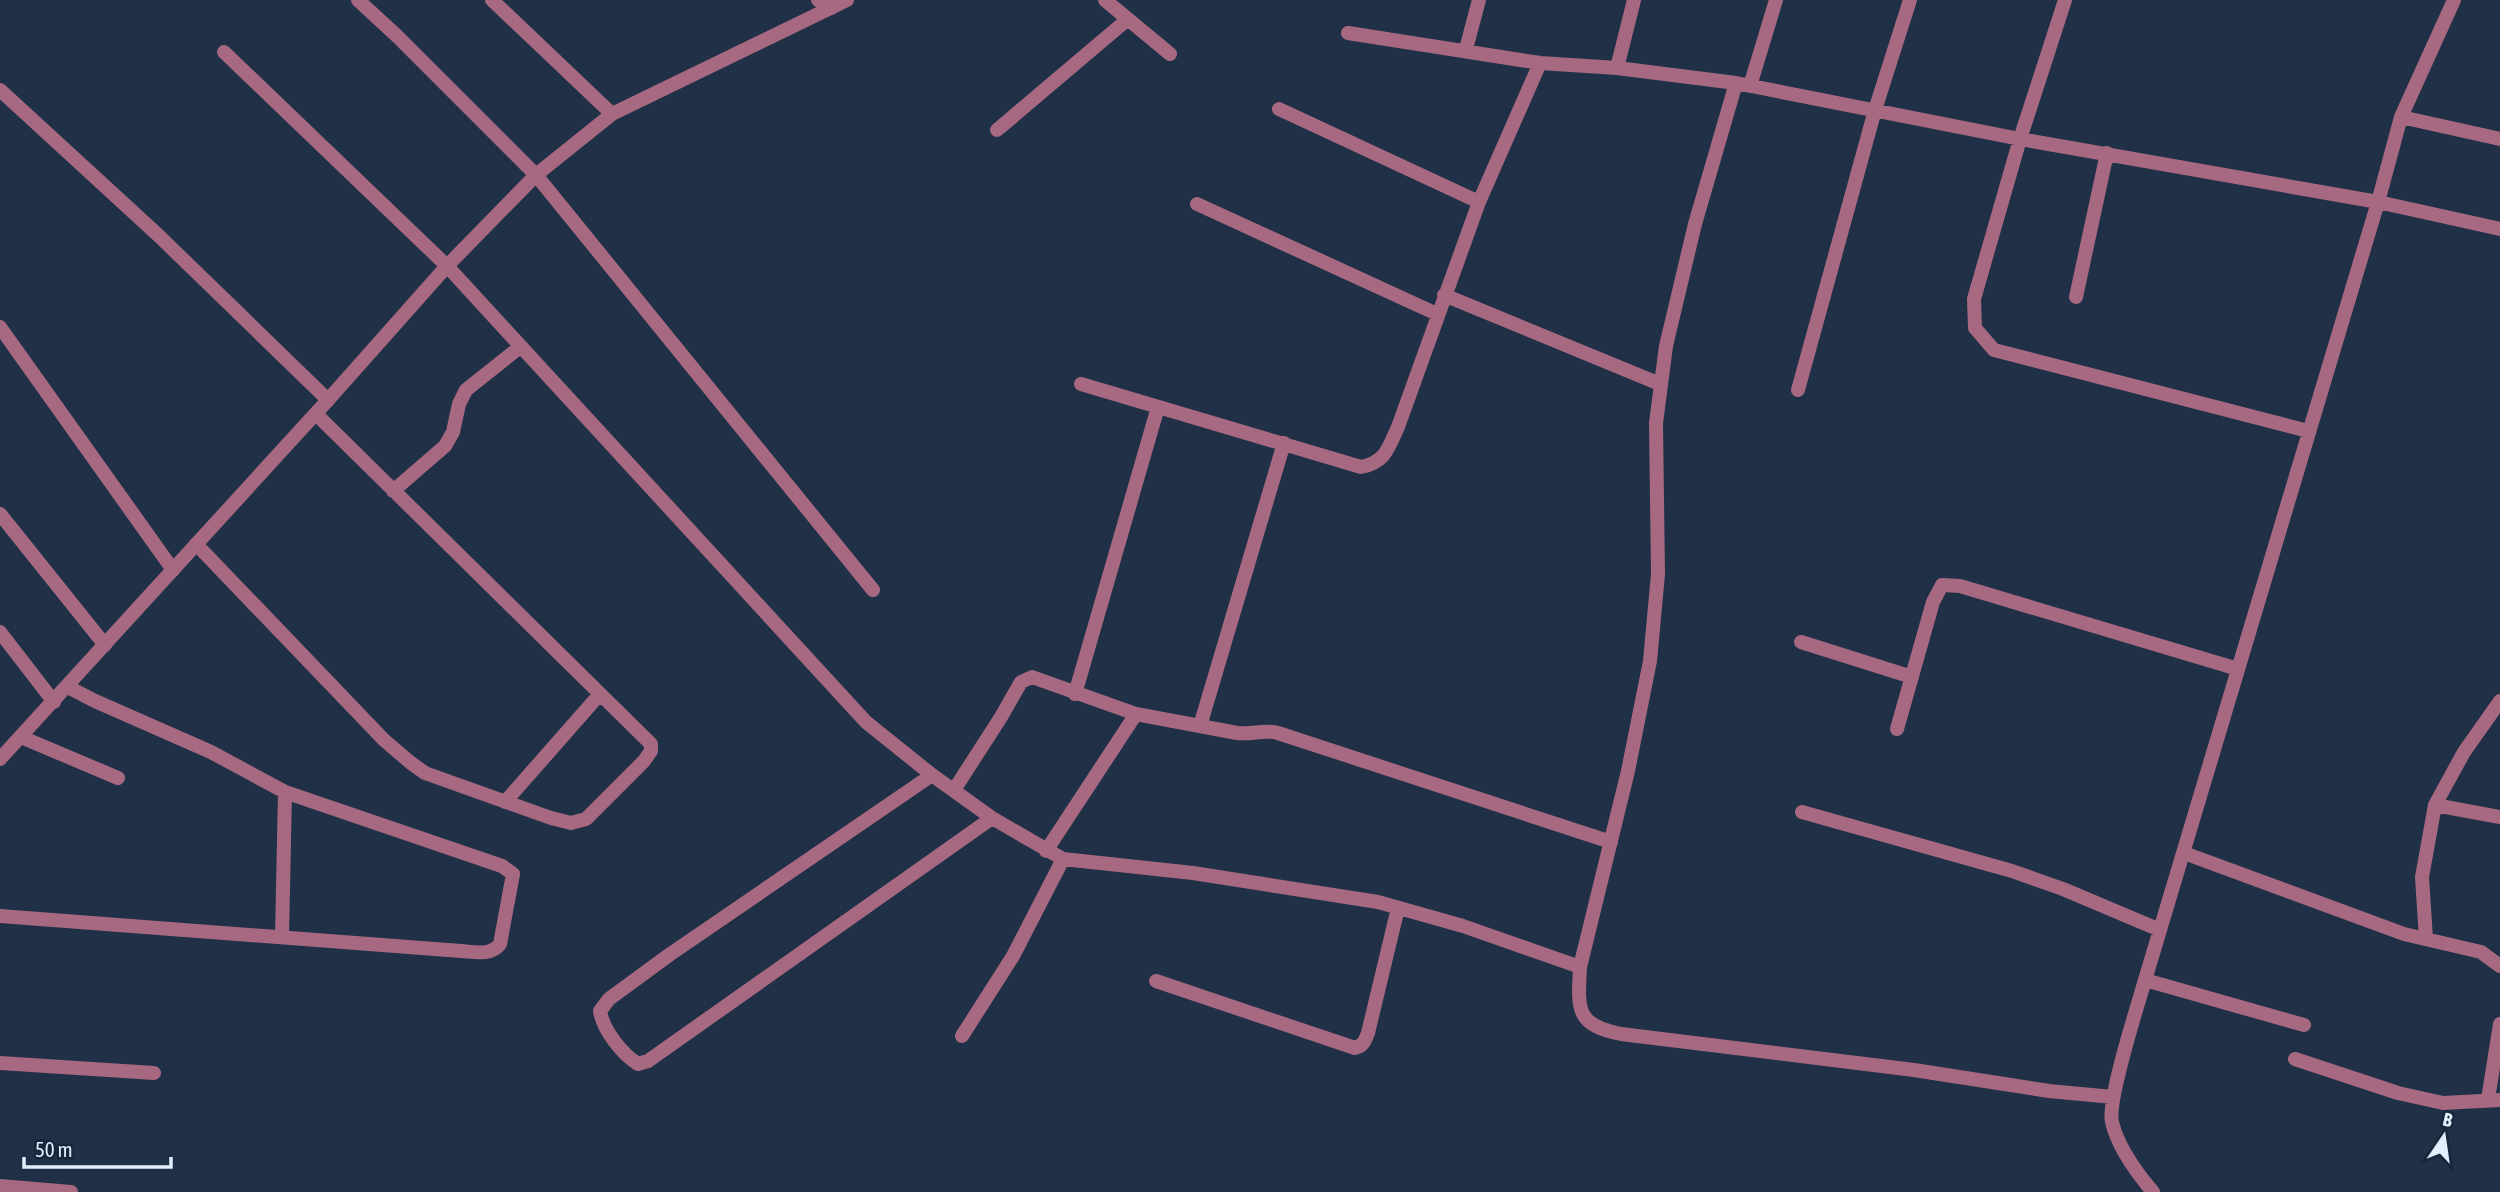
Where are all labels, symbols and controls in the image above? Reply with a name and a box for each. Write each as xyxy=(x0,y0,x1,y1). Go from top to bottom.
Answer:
north arrow xyxy=(2409,1101,2479,1171)
text: B xyxy=(2441,1108,2455,1131)
scale bar xyxy=(24,1126,172,1170)
text: 50 m xyxy=(35,1137,73,1161)

